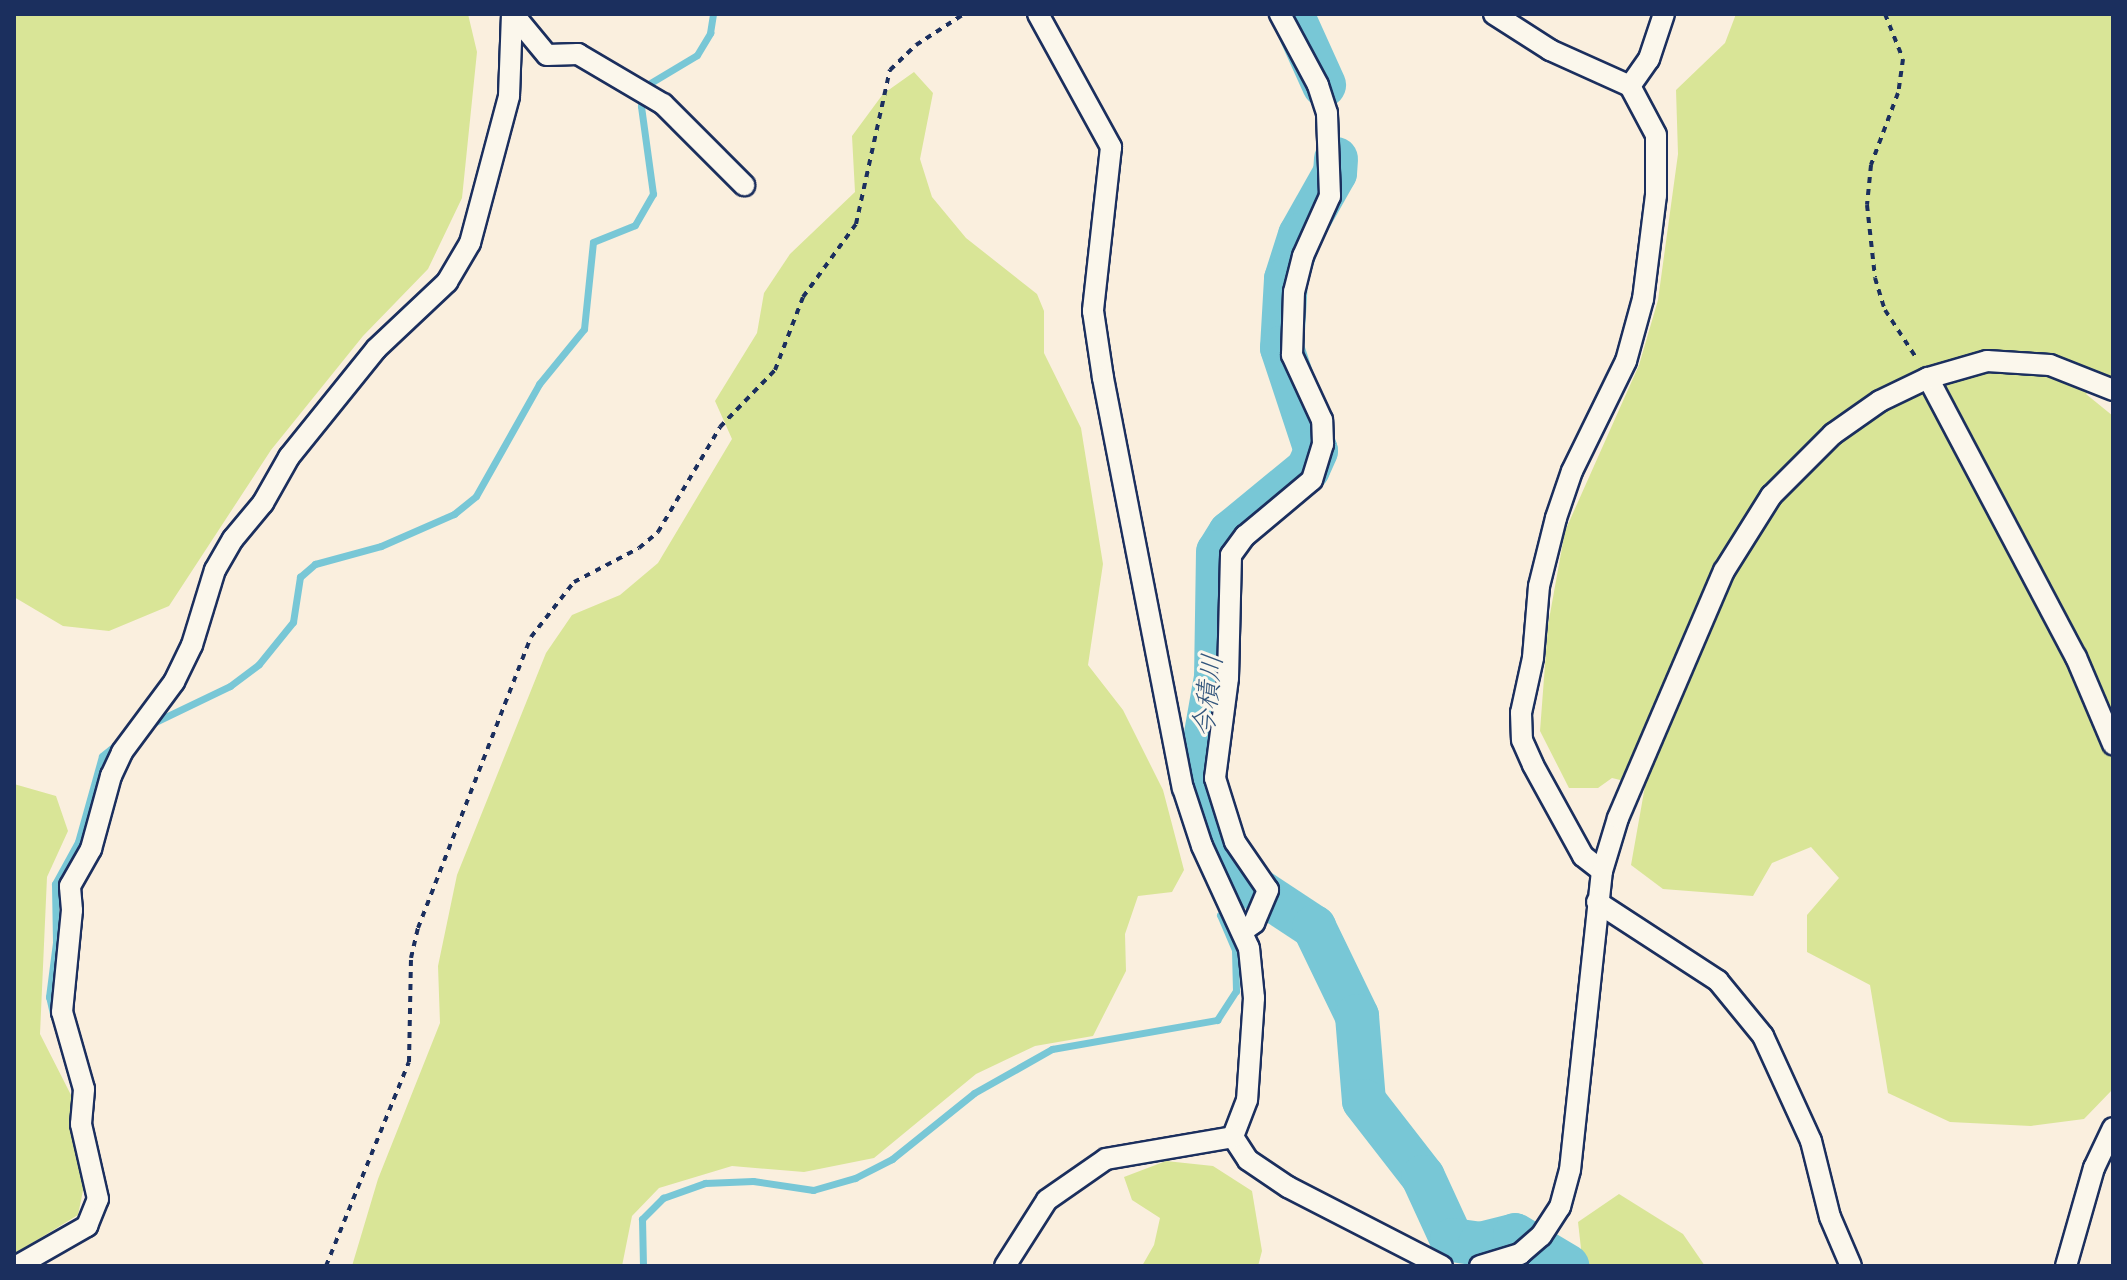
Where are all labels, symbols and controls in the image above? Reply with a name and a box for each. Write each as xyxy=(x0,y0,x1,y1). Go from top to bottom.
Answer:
water label: 今積川 xyxy=(1188,652,1232,740)

